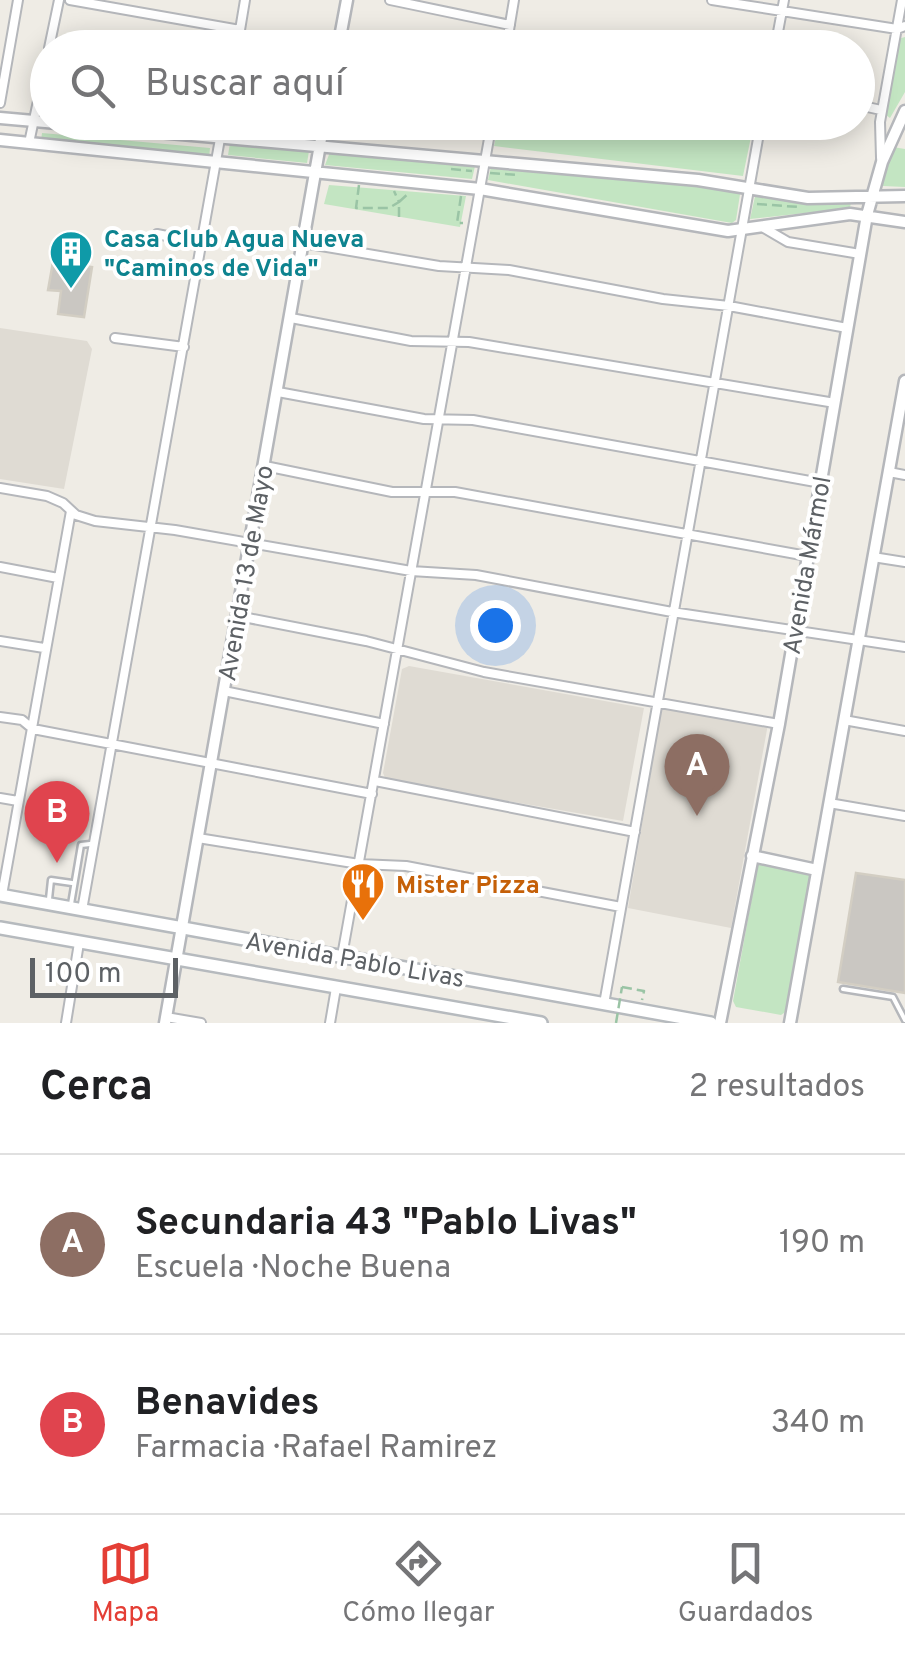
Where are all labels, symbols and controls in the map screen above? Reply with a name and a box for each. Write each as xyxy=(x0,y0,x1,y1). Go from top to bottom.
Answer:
search box xyxy=(30,30,875,140)
icon: search xyxy=(65,58,120,113)
text: Buscar aquí xyxy=(145,61,345,110)
place label: Casa Club Agua Nueva "Caminos de Vida" xyxy=(104,225,364,286)
building icon: Casa Club Agua Nueva "Caminos de Vida" xyxy=(48,229,94,290)
street label: Avenida 13 de Mayo xyxy=(213,463,283,684)
street label: Avenida Mármol xyxy=(778,474,840,657)
your location xyxy=(470,600,521,651)
pin: A xyxy=(664,734,730,816)
pin: B xyxy=(24,780,90,863)
restaurant icon: Mister Pizza xyxy=(340,861,386,922)
place label: Mister Pizza xyxy=(396,871,540,903)
street label: Avenida Pablo Livas xyxy=(242,927,467,997)
scale bar xyxy=(30,953,178,998)
text: 100 m xyxy=(45,957,121,993)
text: Cerca xyxy=(40,1062,153,1115)
text: 2 resultados xyxy=(689,1068,865,1108)
text: Secundaria 43 "Pablo Livas" xyxy=(135,1200,637,1249)
text: A xyxy=(61,1224,84,1264)
text: 190 m xyxy=(779,1224,865,1264)
text: Escuela · Noche Buena xyxy=(135,1249,451,1289)
text: Benavides xyxy=(135,1380,320,1429)
text: B xyxy=(61,1404,84,1444)
text: 340 m xyxy=(771,1404,865,1444)
text: Farmacia · Rafael Ramirez xyxy=(135,1429,497,1469)
tab: Mapa xyxy=(92,1536,159,1632)
tab: Cómo llegar xyxy=(342,1536,495,1632)
tab: Guardados xyxy=(678,1536,813,1632)

